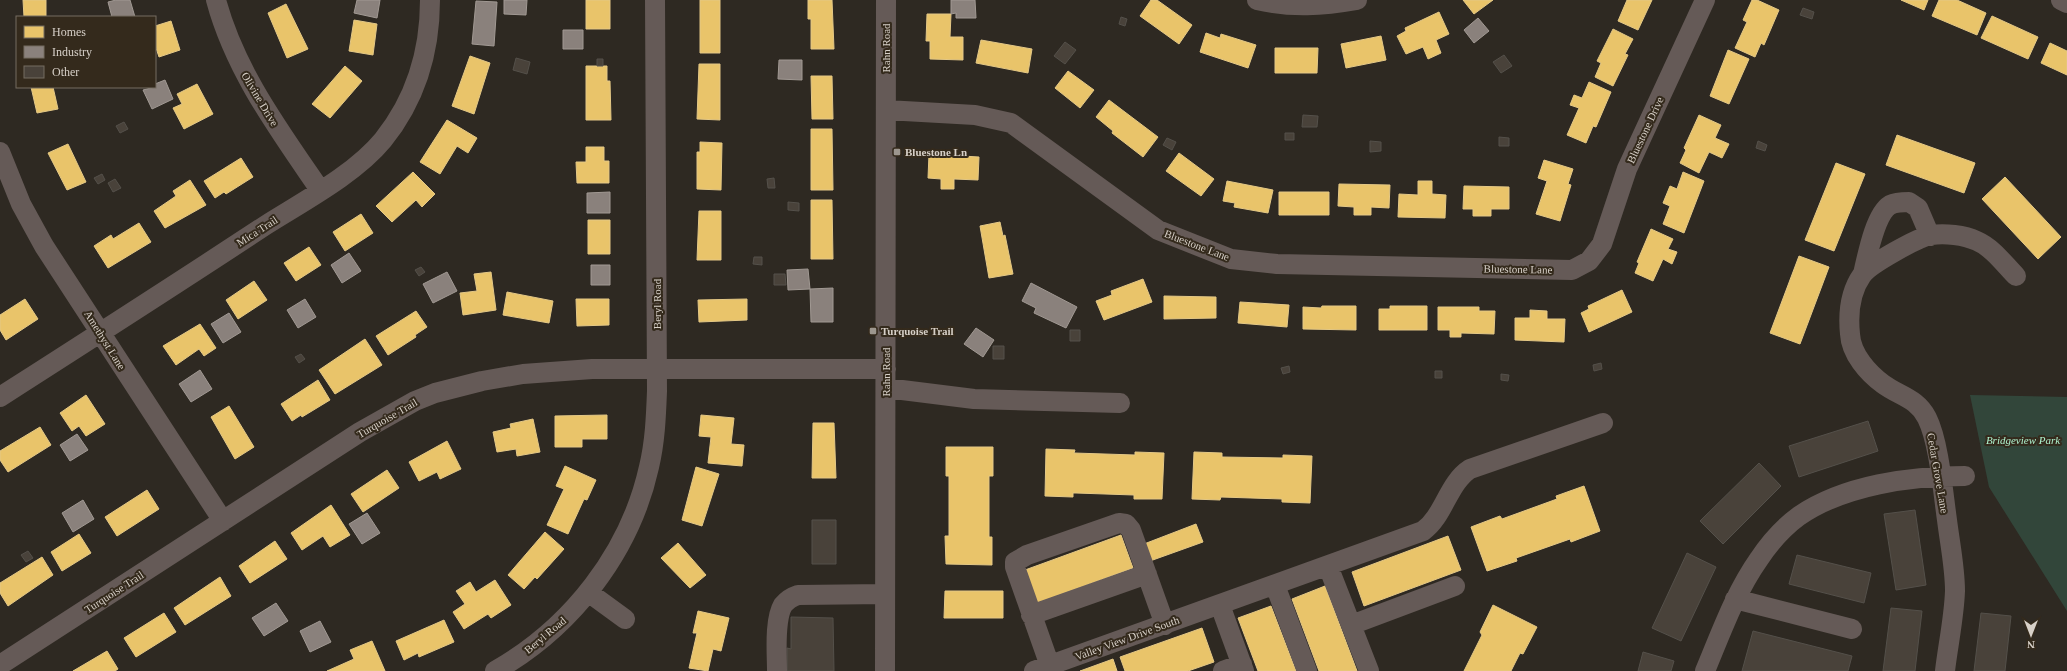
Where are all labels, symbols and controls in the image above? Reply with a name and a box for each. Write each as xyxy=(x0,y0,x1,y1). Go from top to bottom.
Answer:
legend xyxy=(16,16,156,88)
street label: Rahn Road xyxy=(880,23,892,73)
text: Homes xyxy=(52,25,86,39)
text: Industry xyxy=(52,45,92,59)
text: Other xyxy=(52,65,79,79)
street label: Olivine Drive xyxy=(239,70,281,128)
street label: Bluestone Drive xyxy=(1624,95,1666,165)
place label: Bluestone Ln xyxy=(905,146,967,158)
marker: Bluestone Ln xyxy=(892,147,902,157)
street label: Mica Trail xyxy=(234,213,280,249)
street label: Bluestone Lane xyxy=(1163,227,1231,263)
street label: Bluestone Lane xyxy=(1484,262,1553,276)
street label: Beryl Road xyxy=(651,278,663,329)
street label: Amethyst Lane xyxy=(82,308,128,372)
place label: Turquoise Trail xyxy=(881,325,954,337)
marker: Turquoise Trail xyxy=(868,326,878,336)
street label: Rahn Road xyxy=(880,347,892,397)
street label: Turquoise Trail xyxy=(355,396,419,440)
street label: Cedar Grove Lane xyxy=(1925,432,1951,514)
park label: Bridgeview Park xyxy=(1986,434,2061,446)
street label: Turquoise Trail xyxy=(82,569,146,615)
street label: Valley View Drive South xyxy=(1073,613,1181,662)
street label: Beryl Road xyxy=(522,614,569,656)
north arrow xyxy=(2011,615,2051,655)
text: N xyxy=(2027,639,2035,651)

